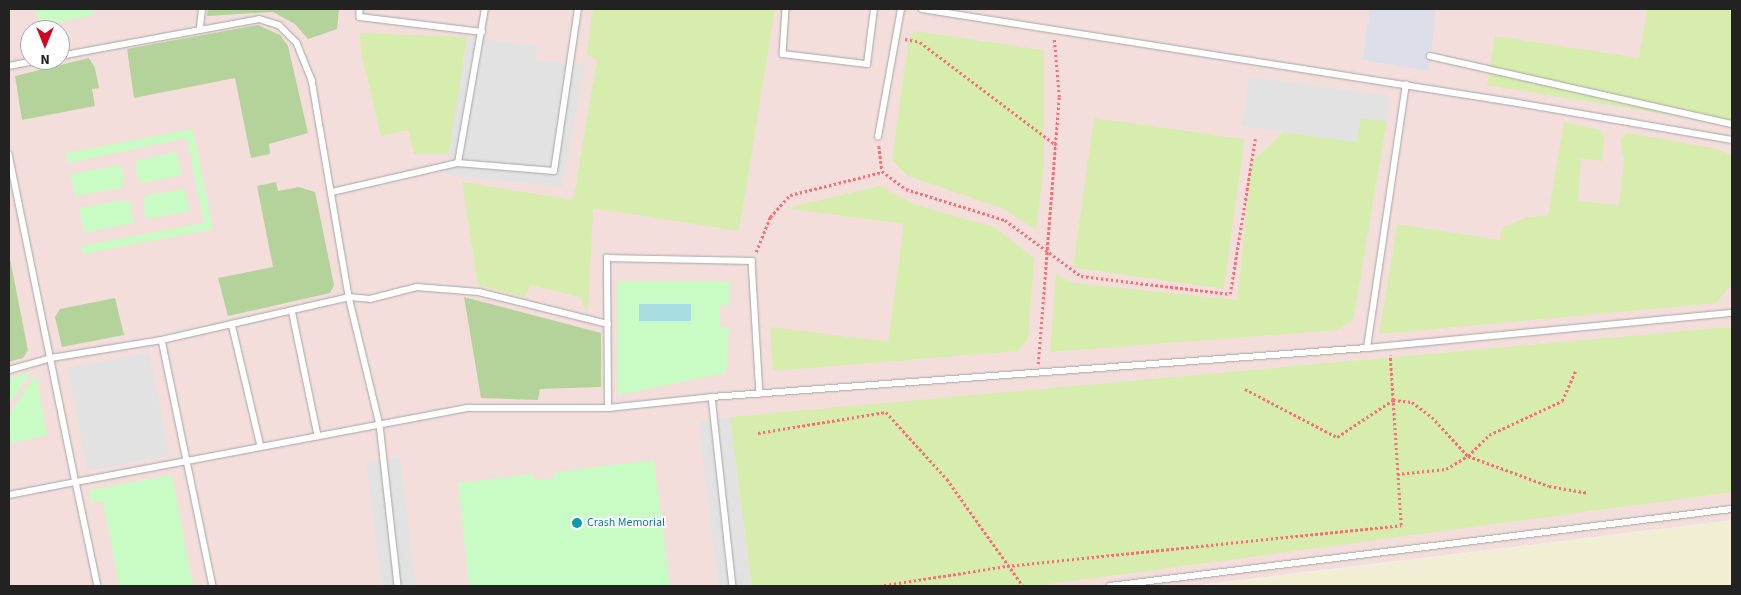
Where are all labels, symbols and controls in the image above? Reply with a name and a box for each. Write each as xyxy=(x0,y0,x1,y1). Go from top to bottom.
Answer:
north arrow xyxy=(20,20,70,70)
text: N xyxy=(40,49,50,69)
place label: Crash Memorial xyxy=(587,516,665,530)
marker: Crash Memorial xyxy=(571,517,583,529)

